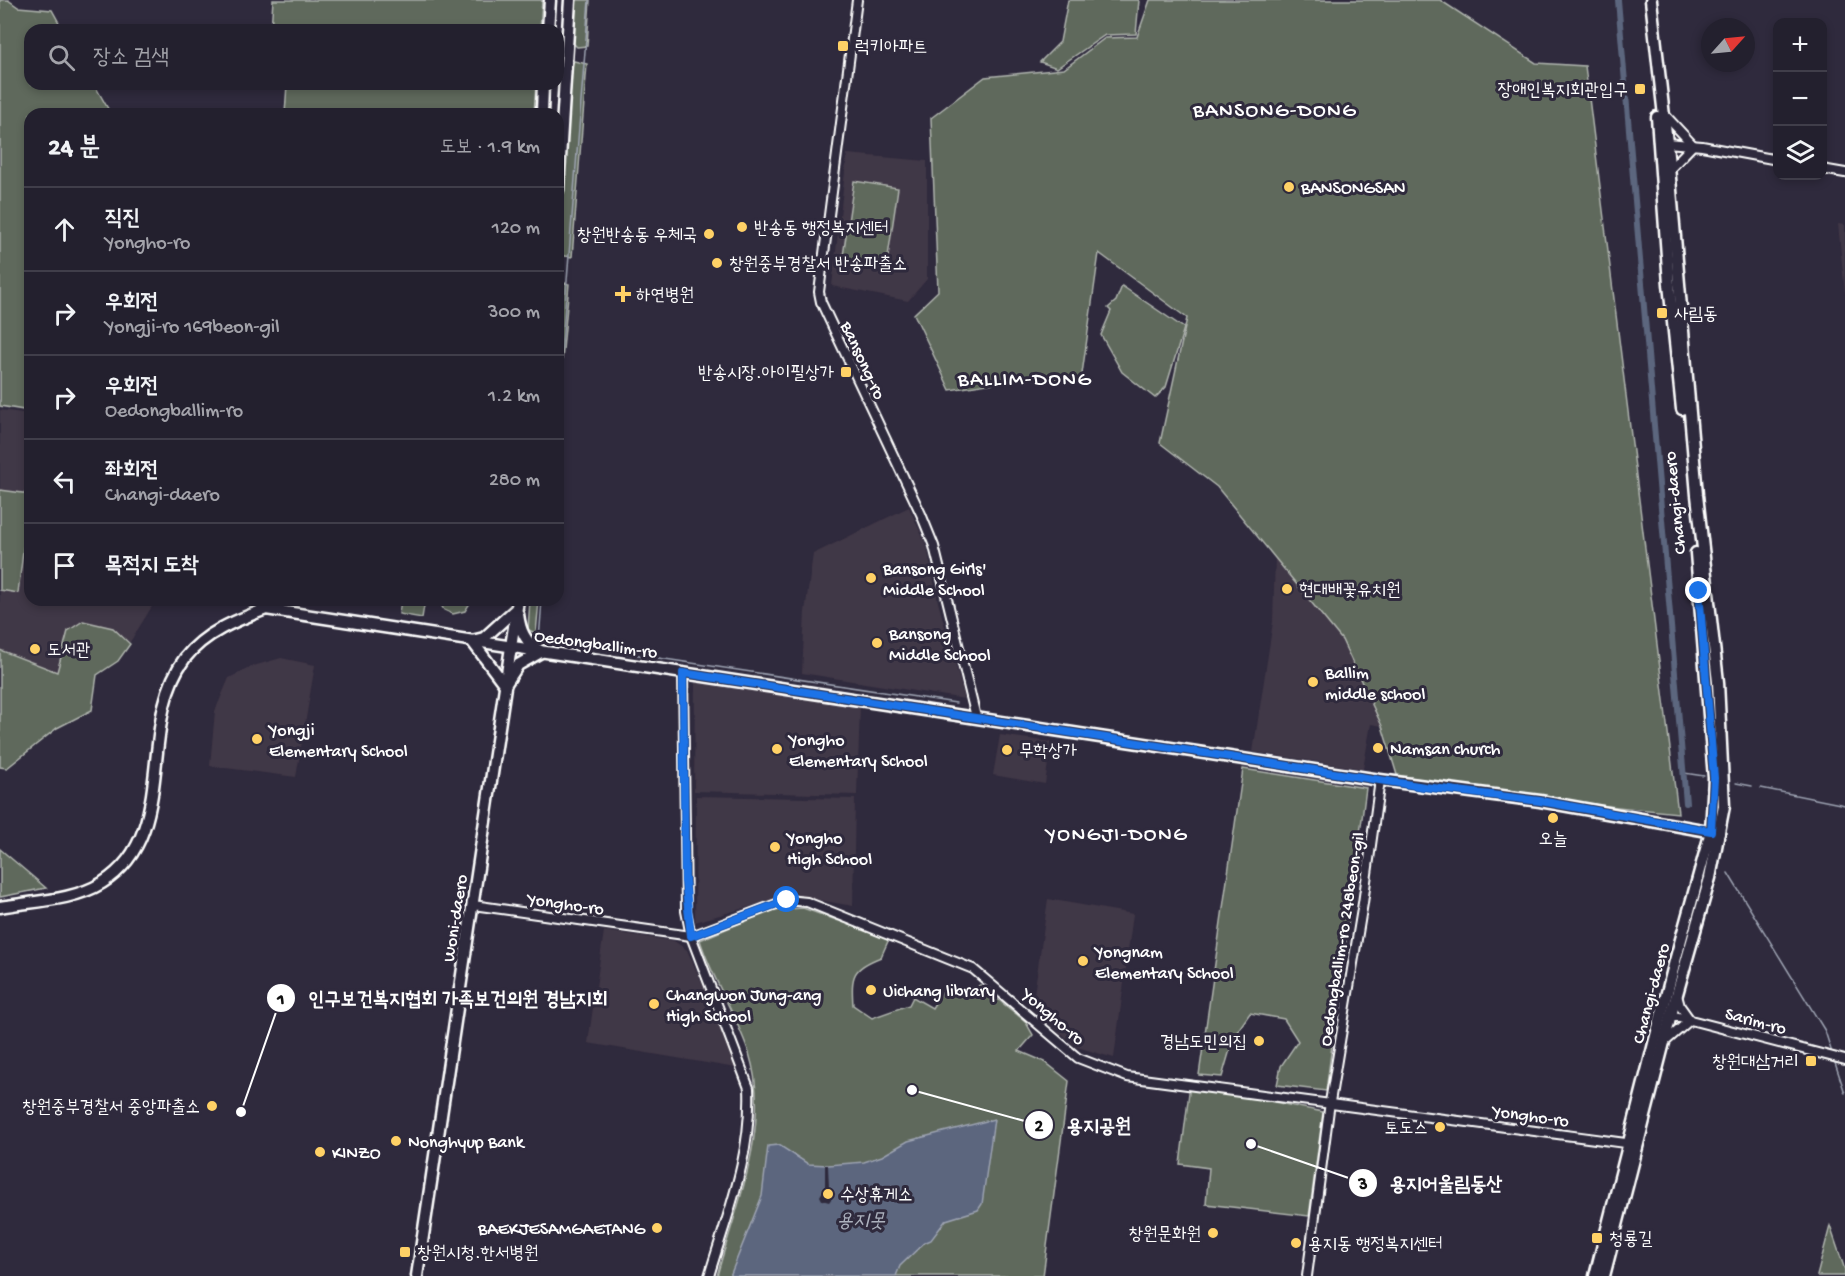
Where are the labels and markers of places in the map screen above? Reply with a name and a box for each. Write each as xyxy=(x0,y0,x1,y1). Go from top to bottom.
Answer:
place label: 럭키아파트 xyxy=(855,38,927,59)
marker: 럭키아파트 xyxy=(836,39,850,53)
place label: 장애인복지회관입구 xyxy=(1498,81,1628,102)
marker: 장애인복지회관입구 xyxy=(1633,82,1647,96)
place label: BANSONGSAN xyxy=(1300,179,1406,200)
marker: BANSONGSAN xyxy=(1282,180,1296,194)
place label: 반송동 행정복지센터 xyxy=(754,219,889,240)
marker: 반송동 행정복지센터 xyxy=(735,220,749,234)
place label: 창원반송동 우체국 xyxy=(577,226,697,247)
marker: 창원반송동 우체국 xyxy=(702,227,716,241)
place label: 창원중부경찰서 반송파출소 xyxy=(729,255,907,276)
marker: 창원중부경찰서 반송파출소 xyxy=(710,256,724,270)
marker: 하연병원 xyxy=(614,285,632,303)
place label: 하연병원 xyxy=(636,286,694,307)
place label: 사림동 xyxy=(1674,305,1717,326)
marker: 사림동 xyxy=(1655,306,1669,320)
place label: 반송시장.아이필상가 xyxy=(698,364,835,385)
marker: 반송시장.아이필상가 xyxy=(839,365,853,379)
place label: Bansong Girls' Middle School xyxy=(882,560,987,602)
marker: Bansong Girls' Middle School xyxy=(864,571,878,585)
place label: 현대배꽃유치원 xyxy=(1299,581,1400,602)
marker: 현대배꽃유치원 xyxy=(1280,582,1294,596)
place label: Bansong Middle School xyxy=(888,625,991,667)
marker: Bansong Middle School xyxy=(870,636,884,650)
place label: 도서관 xyxy=(47,641,90,662)
marker: 도서관 xyxy=(28,642,42,656)
place label: Ballim middle school xyxy=(1324,664,1425,706)
marker: Ballim middle school xyxy=(1306,675,1320,689)
place label: Yongji Elementary School xyxy=(267,721,408,763)
place label: Yongho Elementary School xyxy=(787,731,928,773)
marker: Yongji Elementary School xyxy=(250,732,264,746)
place label: Namsan church xyxy=(1390,740,1501,761)
marker: Namsan church xyxy=(1371,741,1385,755)
marker: Yongho Elementary School xyxy=(770,742,784,756)
place label: 무학상가 xyxy=(1019,742,1077,763)
marker: 무학상가 xyxy=(1000,743,1014,757)
marker: 오늘 xyxy=(1546,811,1560,825)
place label: Yongho High School xyxy=(785,829,872,871)
place label: 오늘 xyxy=(1539,830,1567,851)
marker: Yongho High School xyxy=(768,840,782,854)
place label: Yongnam Elementary School xyxy=(1093,943,1234,985)
marker: Yongnam Elementary School xyxy=(1076,954,1090,968)
callout: 인구보건복지협회 가족보건의원 경남지회 xyxy=(266,979,620,1017)
place label: Uichang library xyxy=(883,982,995,1003)
marker: Uichang library xyxy=(864,983,878,997)
place label: Changwon Jung-ang High School xyxy=(666,986,822,1028)
marker: Changwon Jung-ang High School xyxy=(647,997,661,1011)
place label: 경남도민의집 xyxy=(1160,1033,1247,1054)
marker: 경남도민의집 xyxy=(1252,1034,1266,1048)
place label: 창원대삼거리 xyxy=(1712,1053,1799,1074)
marker: 창원대삼거리 xyxy=(1804,1054,1818,1068)
place label: 창원중부경찰서 중앙파출소 xyxy=(22,1098,200,1119)
marker: 창원중부경찰서 중앙파출소 xyxy=(205,1099,219,1113)
callout: 용지공원 xyxy=(1024,1106,1143,1144)
place label: 토도스 xyxy=(1385,1119,1428,1140)
marker: 토도스 xyxy=(1433,1120,1447,1134)
place label: Nonghyup Bank xyxy=(408,1133,526,1154)
marker: Nonghyup Bank xyxy=(389,1134,403,1148)
place label: KINZO xyxy=(332,1144,381,1165)
marker: KINZO xyxy=(313,1145,327,1159)
callout: 용지어울림동산 xyxy=(1348,1164,1514,1202)
place label: 수상휴게소 xyxy=(840,1186,912,1207)
marker: 수상휴게소 xyxy=(821,1187,835,1201)
place label: BAEKJESAMGAETANG xyxy=(477,1220,646,1241)
marker: BAEKJESAMGAETANG xyxy=(650,1221,664,1235)
place label: 창원문화원 xyxy=(1129,1225,1201,1246)
marker: 창원문화원 xyxy=(1206,1226,1220,1240)
place label: 청룡길 xyxy=(1609,1230,1653,1251)
marker: 청룡길 xyxy=(1590,1231,1604,1245)
place label: 용지동 행정복지센터 xyxy=(1308,1235,1443,1256)
marker: 용지동 행정복지센터 xyxy=(1289,1236,1303,1250)
place label: 창원시청.한서병원 xyxy=(417,1244,539,1265)
marker: 창원시청.한서병원 xyxy=(398,1245,412,1259)

